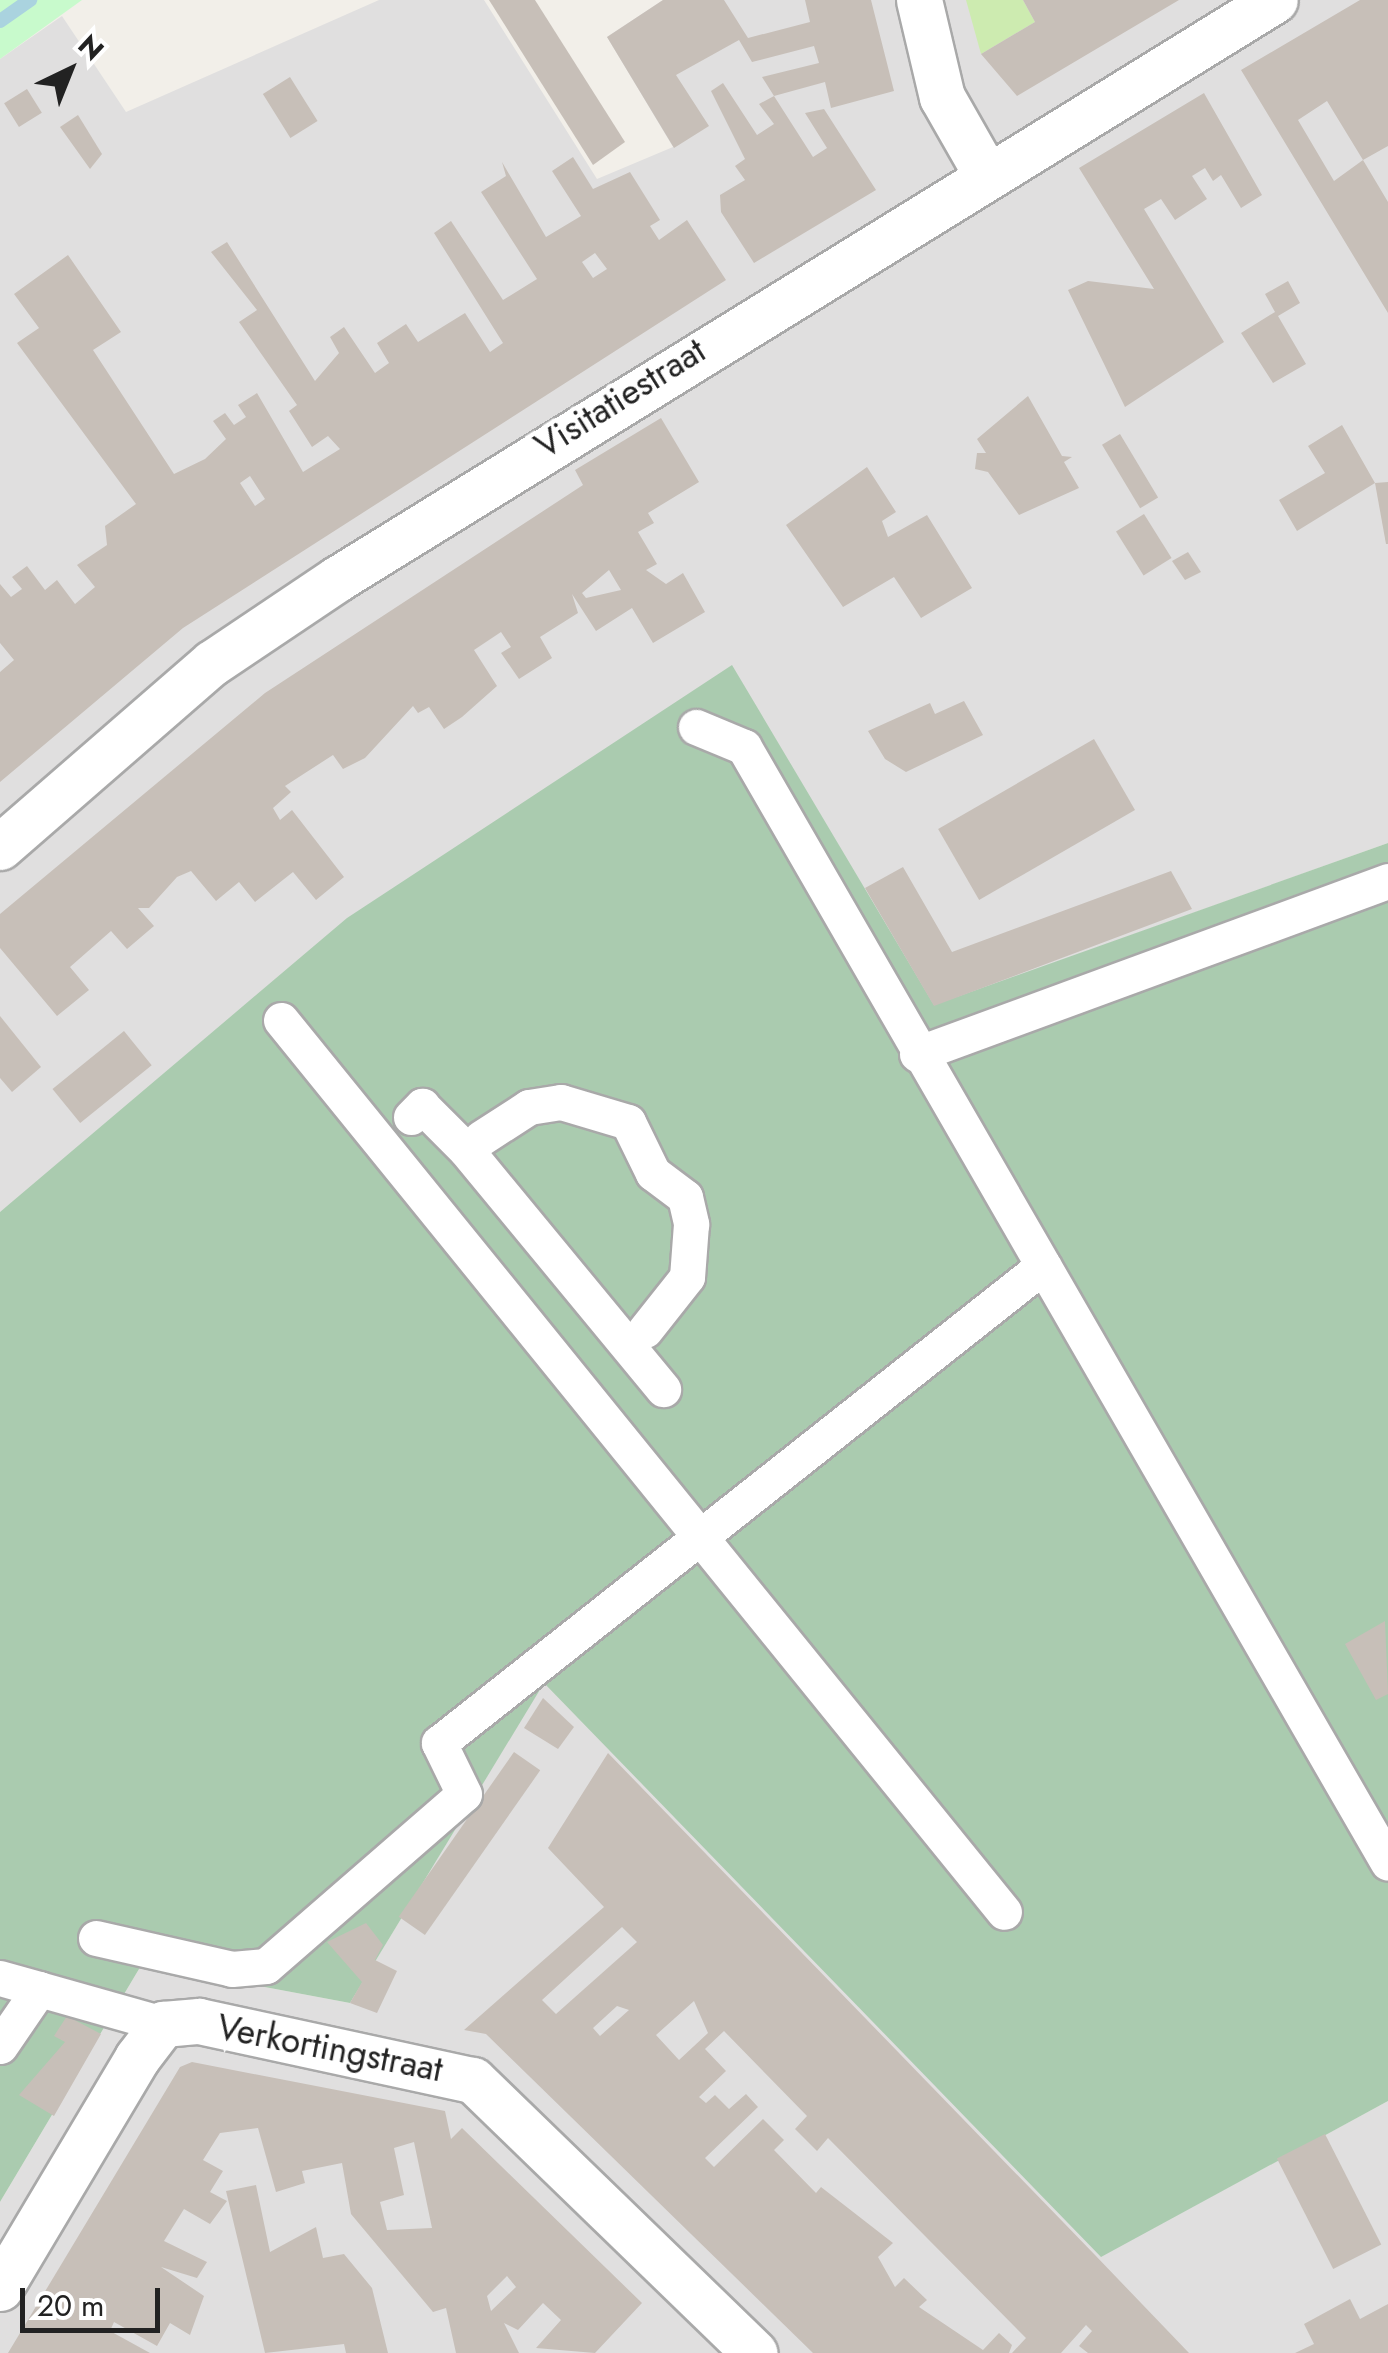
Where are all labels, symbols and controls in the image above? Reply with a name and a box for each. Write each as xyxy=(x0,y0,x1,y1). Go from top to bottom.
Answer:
north arrow xyxy=(20,20,120,120)
text: N xyxy=(69,25,113,70)
street label: Visitatiestraat xyxy=(527,329,713,467)
street label: Verkortingstraat xyxy=(214,2006,446,2090)
scale bar xyxy=(25,2268,165,2330)
text: 20 m xyxy=(37,2284,104,2327)

